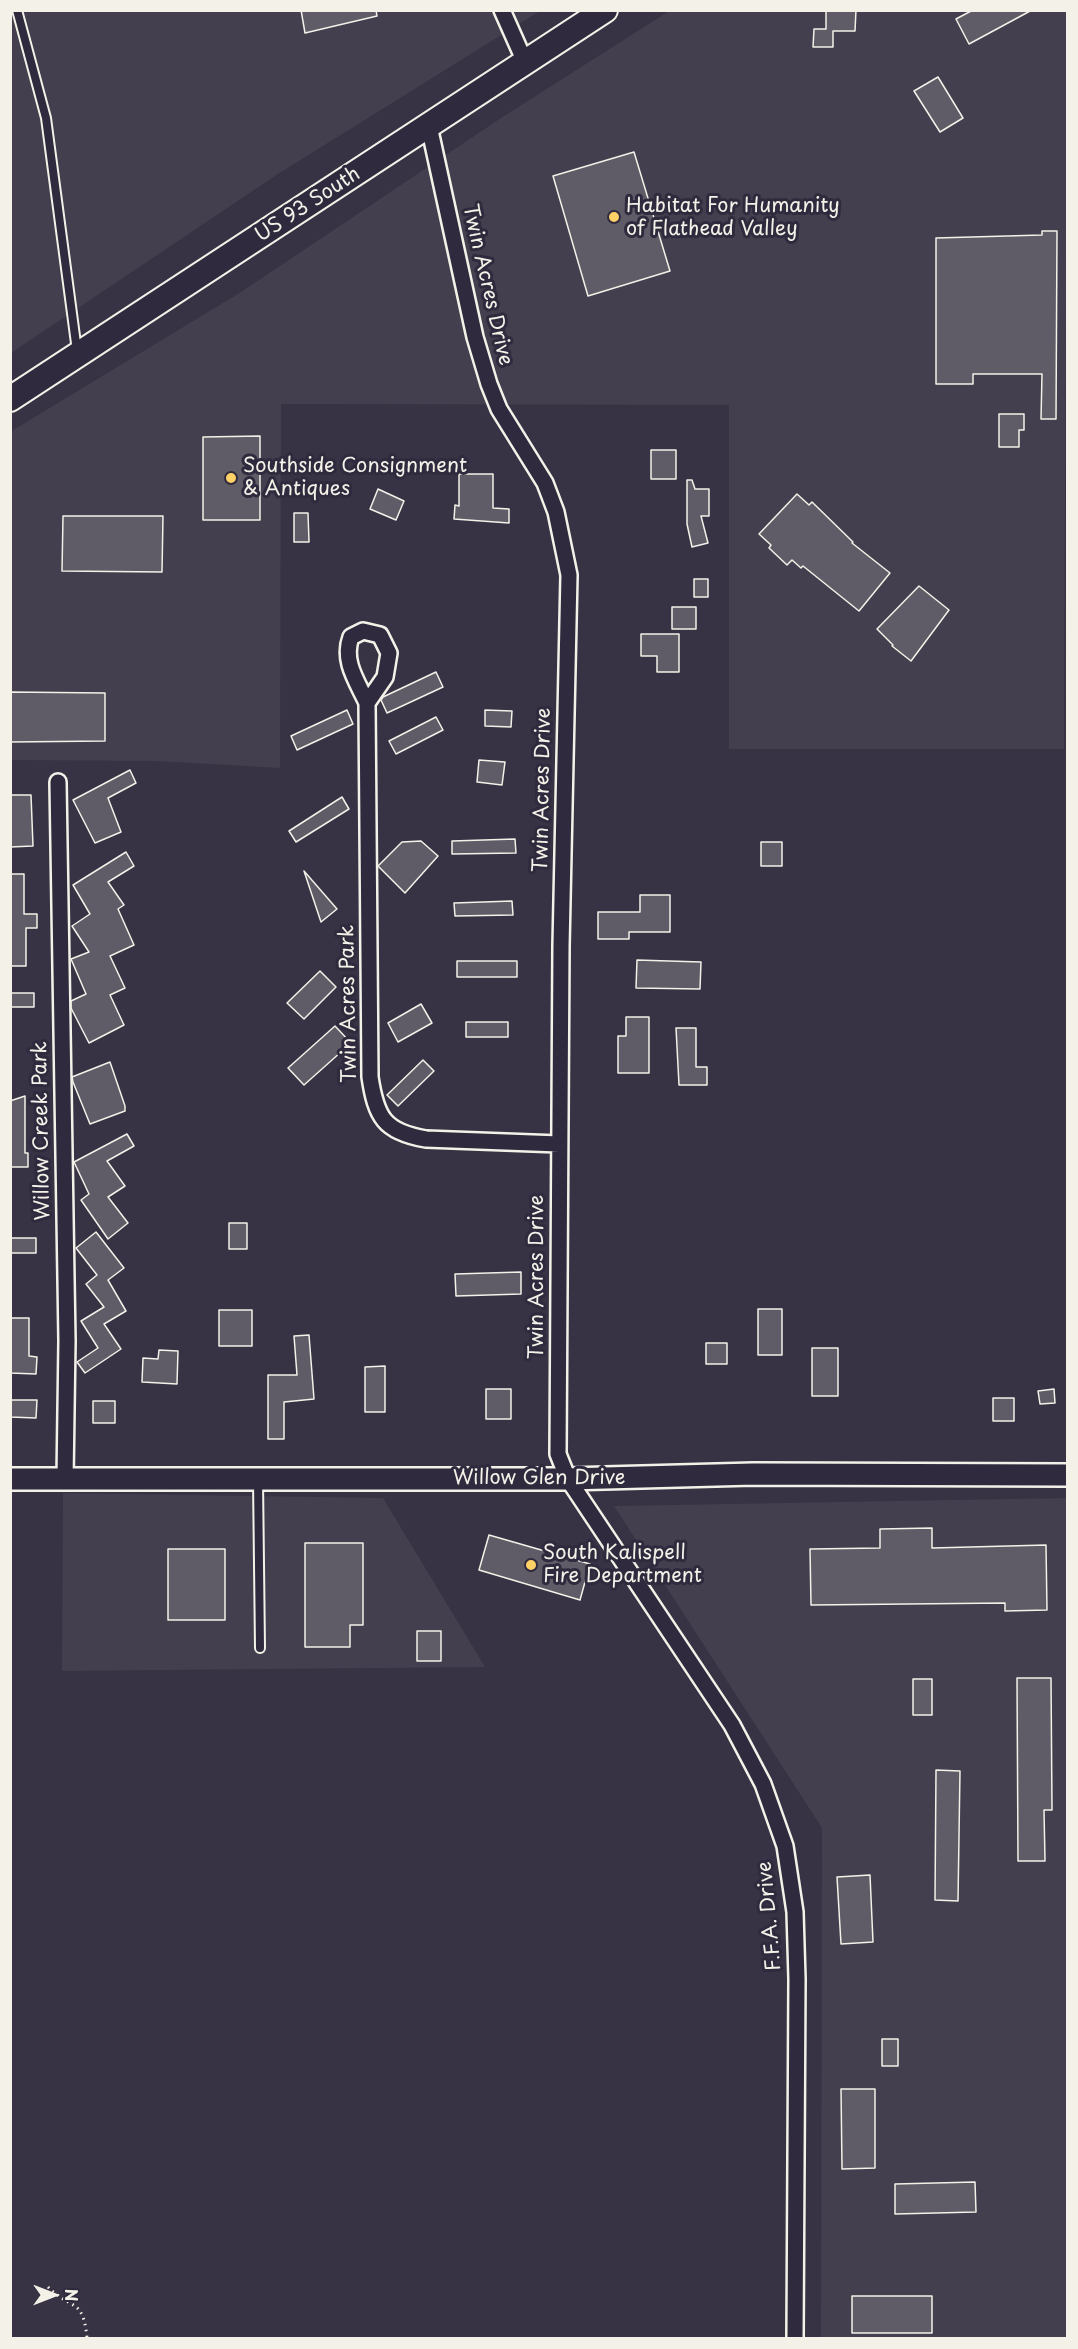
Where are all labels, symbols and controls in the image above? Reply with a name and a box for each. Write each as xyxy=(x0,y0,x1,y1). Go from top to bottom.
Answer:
street label: US 93 South xyxy=(251,162,365,248)
place label: Habitat For Humanity of Flathead Valley xyxy=(626,194,840,241)
street label: Twin Acres Drive xyxy=(457,202,517,368)
marker: Habitat For Humanity of Flathead Valley xyxy=(607,210,621,224)
place label: Southside Consignment & Antiques xyxy=(243,454,467,501)
marker: Southside Consignment & Antiques xyxy=(224,471,238,485)
street label: Twin Acres Drive xyxy=(530,708,556,872)
street label: Twin Acres Park xyxy=(336,925,362,1083)
street label: Willow Creek Park xyxy=(28,1041,56,1221)
street label: Twin Acres Drive xyxy=(525,1195,549,1359)
street label: Willow Glen Drive xyxy=(453,1466,625,1490)
place label: South Kalispell Fire Department xyxy=(543,1541,702,1588)
marker: South Kalispell Fire Department xyxy=(524,1558,538,1572)
street label: F.F.A. Drive xyxy=(753,1860,787,1972)
north arrow xyxy=(24,2265,84,2325)
text: N xyxy=(60,2289,84,2301)

